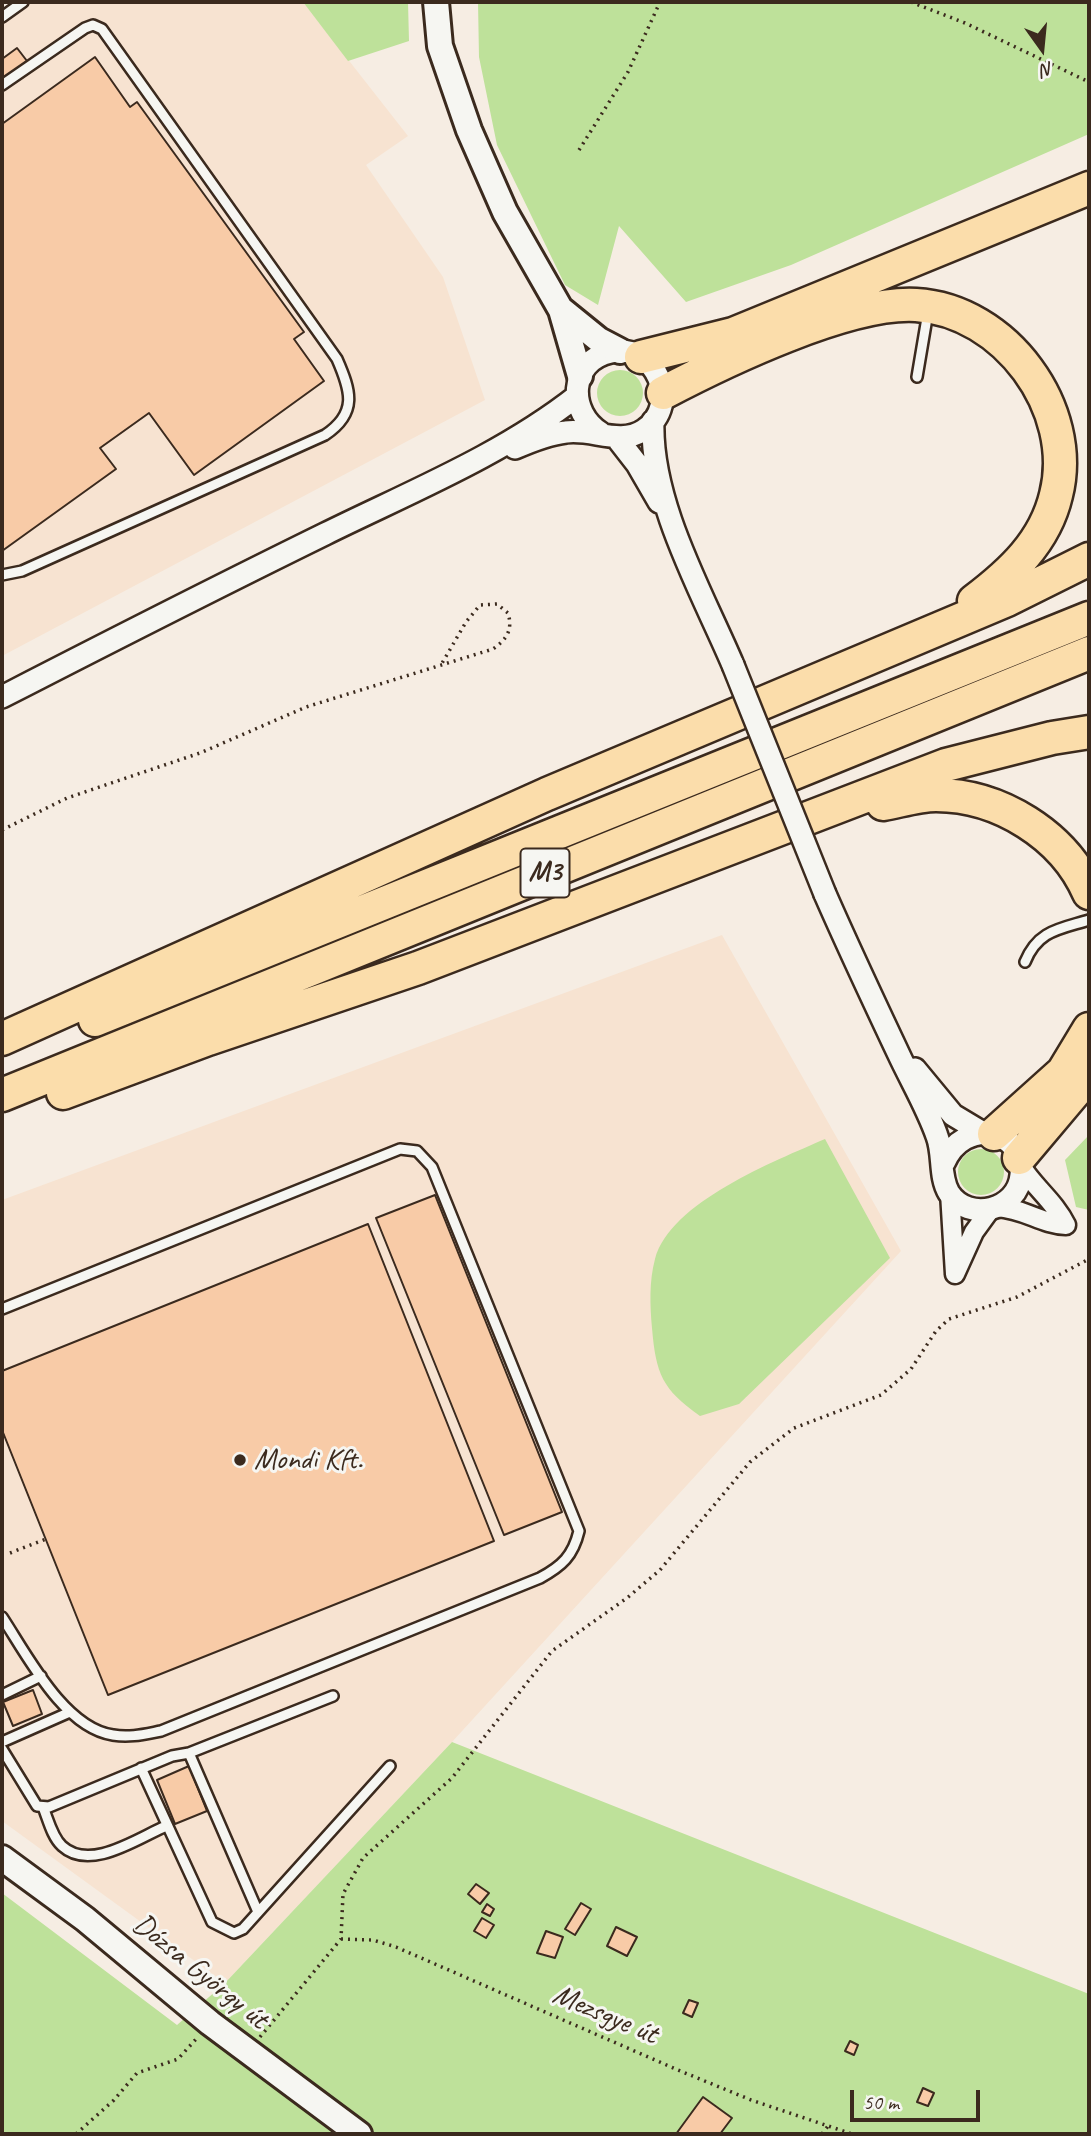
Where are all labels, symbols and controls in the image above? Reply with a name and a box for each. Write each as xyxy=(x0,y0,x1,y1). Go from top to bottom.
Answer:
north arrow xyxy=(1007,14,1077,84)
text: N xyxy=(1039,56,1056,82)
road number: M3 xyxy=(520,848,570,898)
place label: Mondi Kft. xyxy=(254,1442,363,1478)
marker: Mondi Kft. xyxy=(232,1452,248,1468)
street label: Dózsa György út xyxy=(125,1907,275,2037)
street label: Mezsgye út xyxy=(547,1977,663,2053)
scale bar xyxy=(853,2076,982,2120)
text: 50 m xyxy=(863,2089,899,2115)

